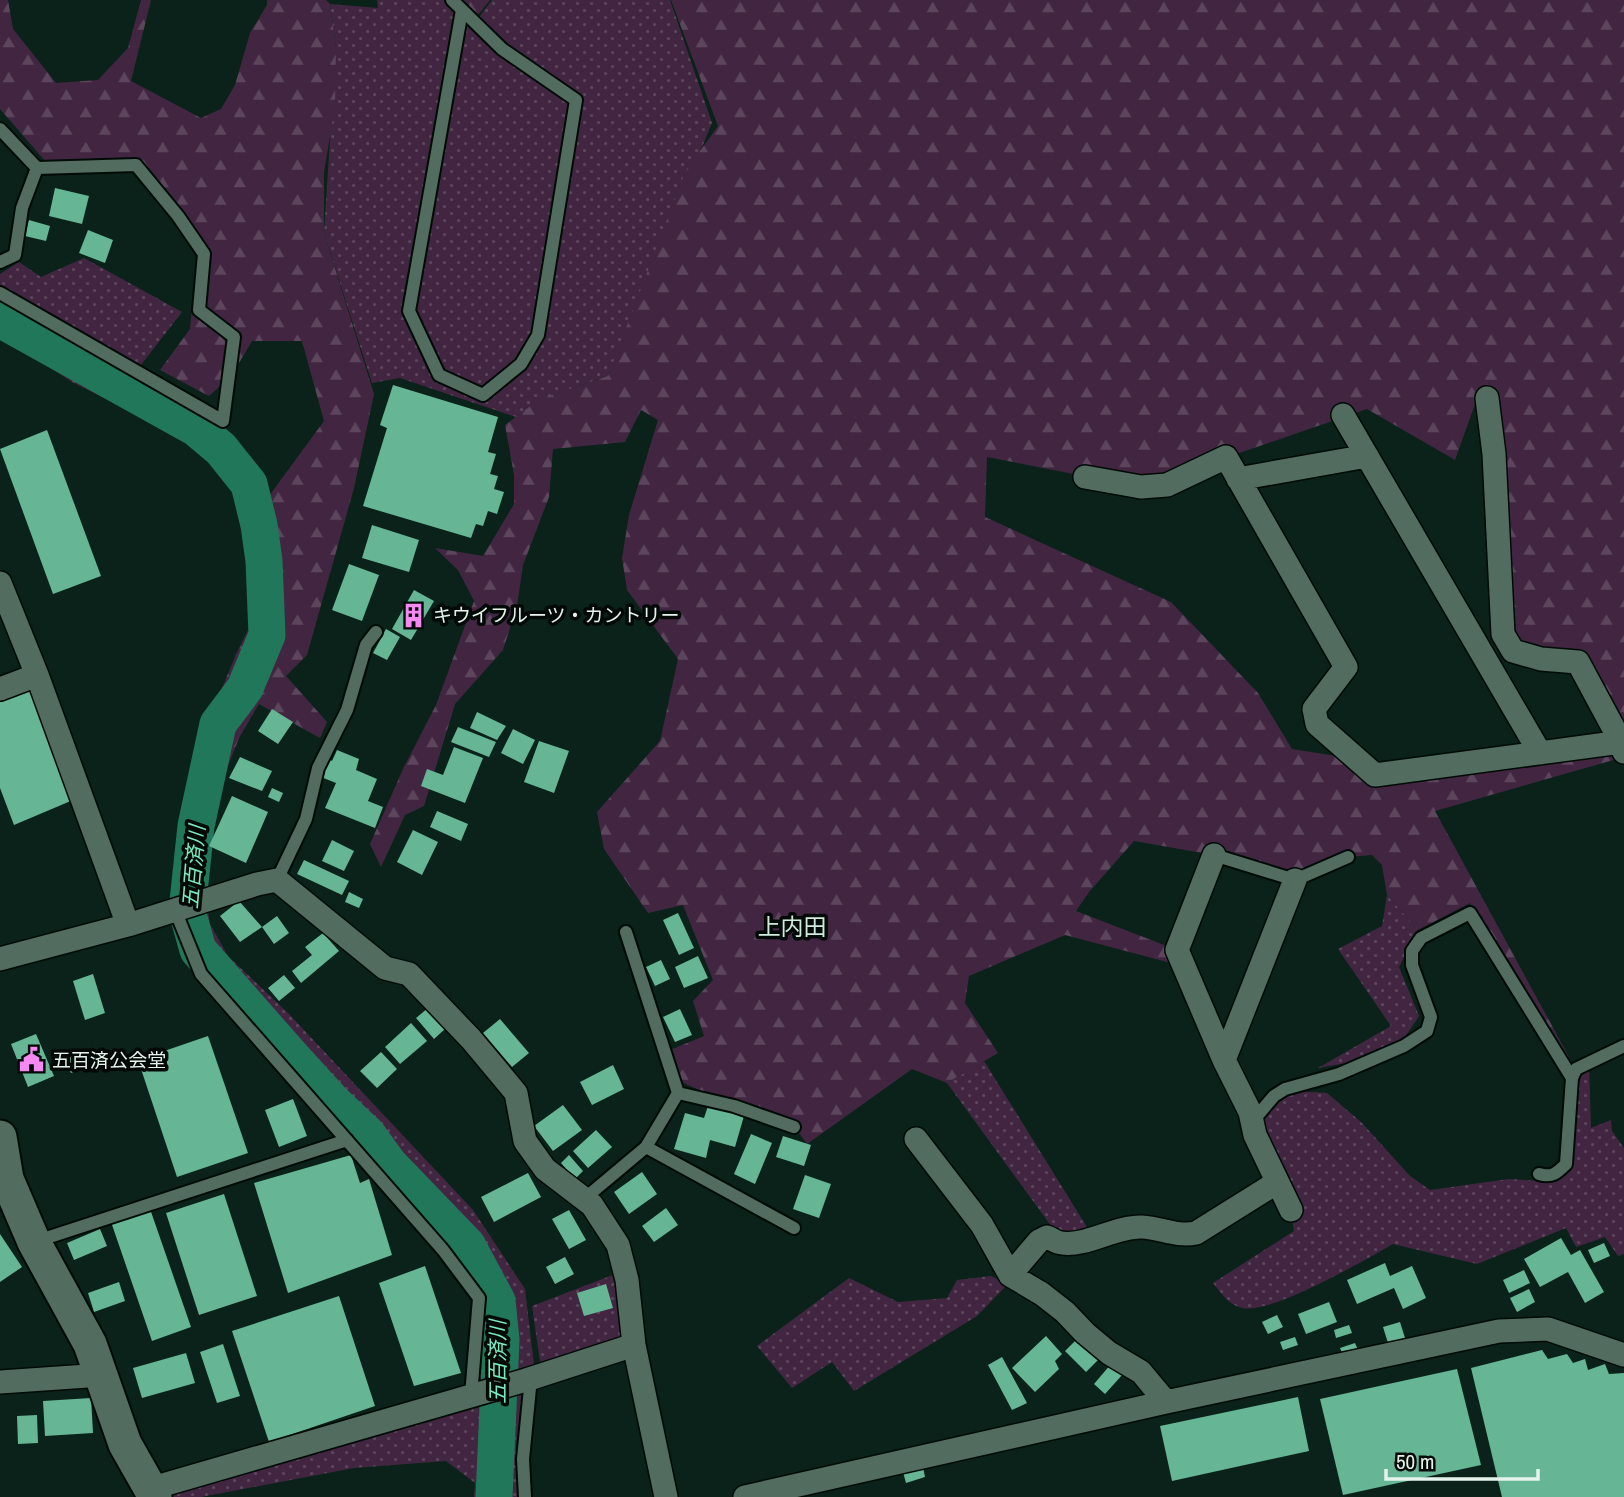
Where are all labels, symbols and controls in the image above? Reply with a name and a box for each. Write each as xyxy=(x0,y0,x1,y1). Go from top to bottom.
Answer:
building icon: キウイフルーツ・カントリー xyxy=(399,601,427,629)
place label: キウイフルーツ・カントリー xyxy=(433,602,680,628)
water label: 五百済川 xyxy=(175,822,212,910)
district label: 上内田 xyxy=(758,911,827,942)
public building icon: 五百済公会堂 xyxy=(18,1046,46,1074)
place label: 五百済公会堂 xyxy=(52,1047,166,1073)
water label: 五百済川 xyxy=(483,1318,512,1404)
scale bar xyxy=(1386,1438,1538,1482)
text: 50 m xyxy=(1396,1447,1434,1476)

